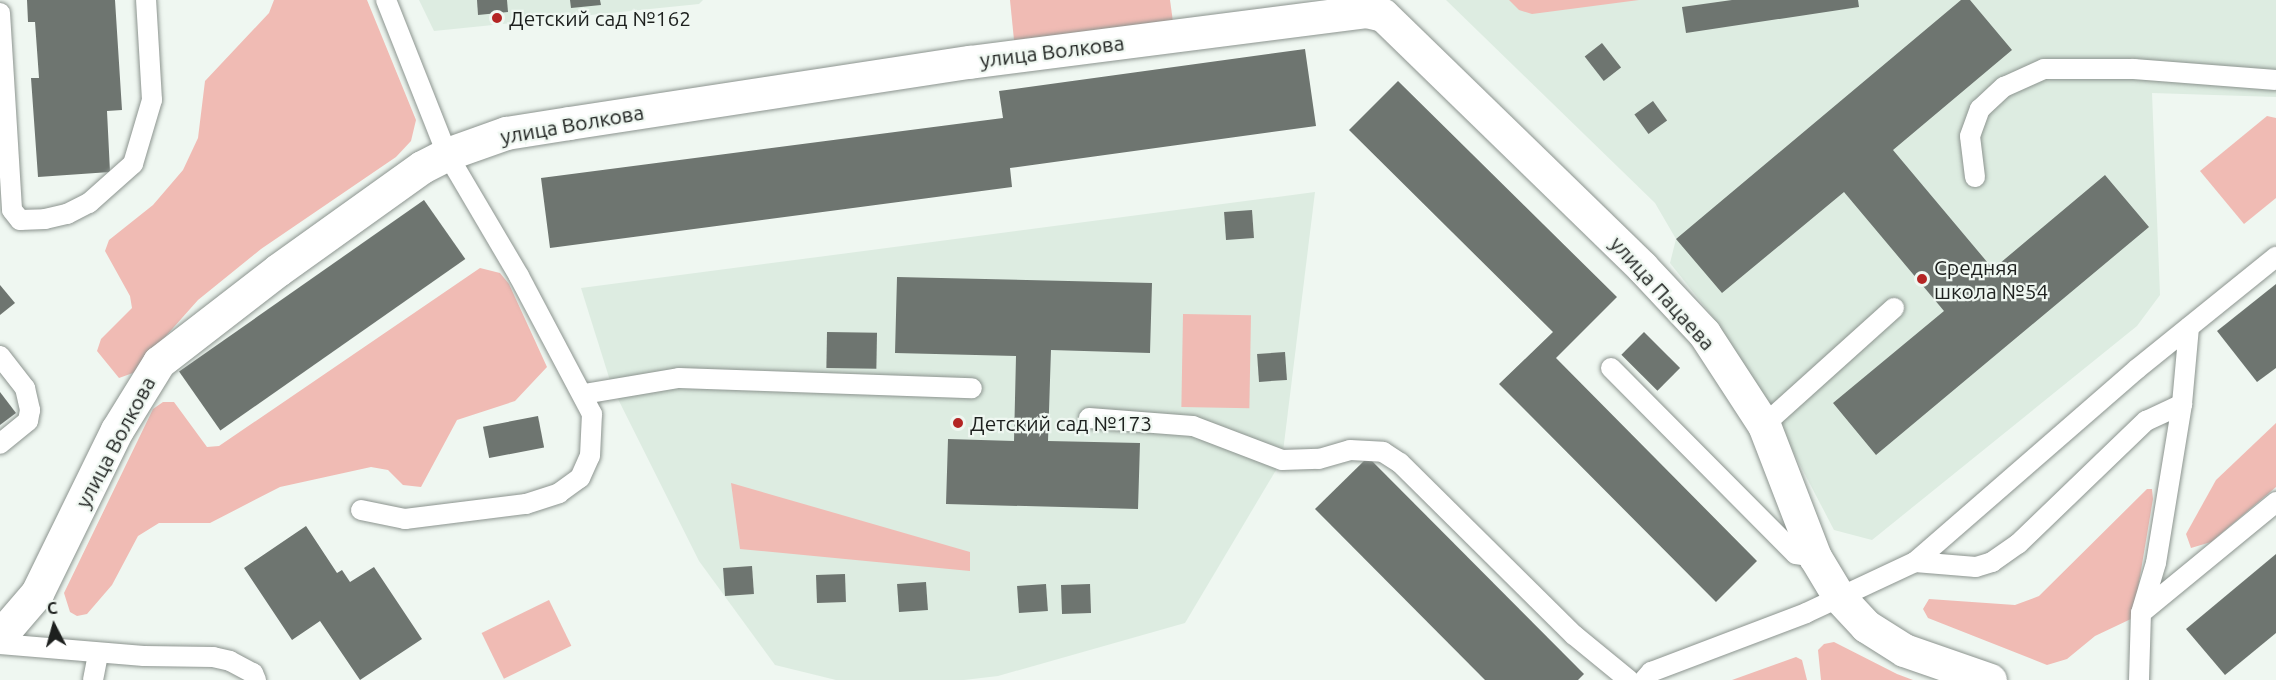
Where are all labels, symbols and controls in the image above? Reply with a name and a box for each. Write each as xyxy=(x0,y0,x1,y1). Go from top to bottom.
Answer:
place label: Детский сад №162 xyxy=(509,5,691,31)
marker: Детский сад №162 xyxy=(490,11,504,25)
street label: улица Волкова xyxy=(978,30,1126,72)
street label: улица Волкова xyxy=(498,99,646,149)
street label: улица Пацаева xyxy=(1605,231,1721,355)
place label: Средняя школа №54 xyxy=(1934,254,2048,304)
marker: Средняя школа №54 xyxy=(1915,272,1929,286)
street label: улица Волкова xyxy=(70,372,160,512)
place label: Детский сад №173 xyxy=(970,410,1152,436)
marker: Детский сад №173 xyxy=(951,416,965,430)
north arrow xyxy=(24,596,84,656)
text: С xyxy=(46,599,58,618)

